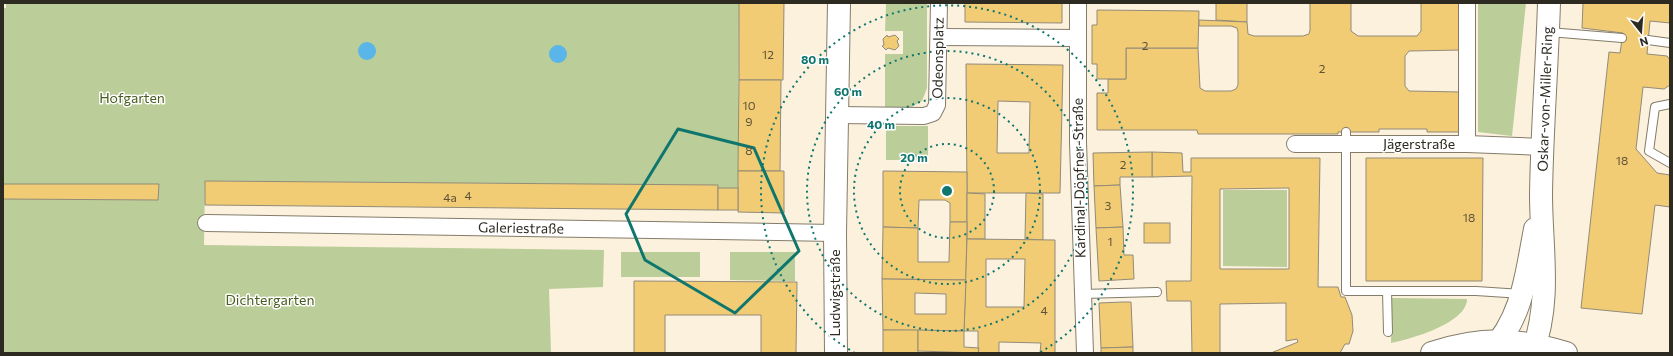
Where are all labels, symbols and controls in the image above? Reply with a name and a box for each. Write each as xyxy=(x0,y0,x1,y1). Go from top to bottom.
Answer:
north arrow xyxy=(1621,12,1661,52)
street label: Odeonsplatz xyxy=(928,17,947,99)
street label: Oskar-von-Miller-Ring xyxy=(1533,26,1556,172)
text: N xyxy=(1638,35,1650,49)
house number: 2 xyxy=(1142,38,1149,52)
house number: 12 xyxy=(762,47,774,61)
text: 80 m xyxy=(801,52,829,66)
house number: 2 xyxy=(1319,61,1326,75)
text: 60 m xyxy=(834,84,862,98)
park label: Hofgarten xyxy=(99,89,165,106)
house number: 10 xyxy=(743,98,756,112)
street label: Kardinal-Döpfner-Straße xyxy=(1069,98,1088,258)
house number: 9 xyxy=(745,114,753,128)
text: 40 m xyxy=(867,117,895,131)
street label: Jägerstraße xyxy=(1383,135,1455,152)
house number: 8 xyxy=(745,143,753,157)
text: 20 m xyxy=(900,150,928,164)
house number: 18 xyxy=(1616,153,1628,167)
house number: 2 xyxy=(1120,157,1127,171)
centre of rings xyxy=(940,184,954,198)
house number: 4 xyxy=(464,188,472,202)
house number: 4a xyxy=(443,190,457,204)
house number: 3 xyxy=(1105,198,1112,212)
house number: 18 xyxy=(1463,210,1475,224)
street label: Galeriestraße xyxy=(478,218,564,237)
house number: 1 xyxy=(1107,234,1113,248)
street label: Ludwigstraße xyxy=(826,249,843,337)
park label: Dichtergarten xyxy=(226,291,314,308)
house number: 4 xyxy=(1040,303,1048,317)

